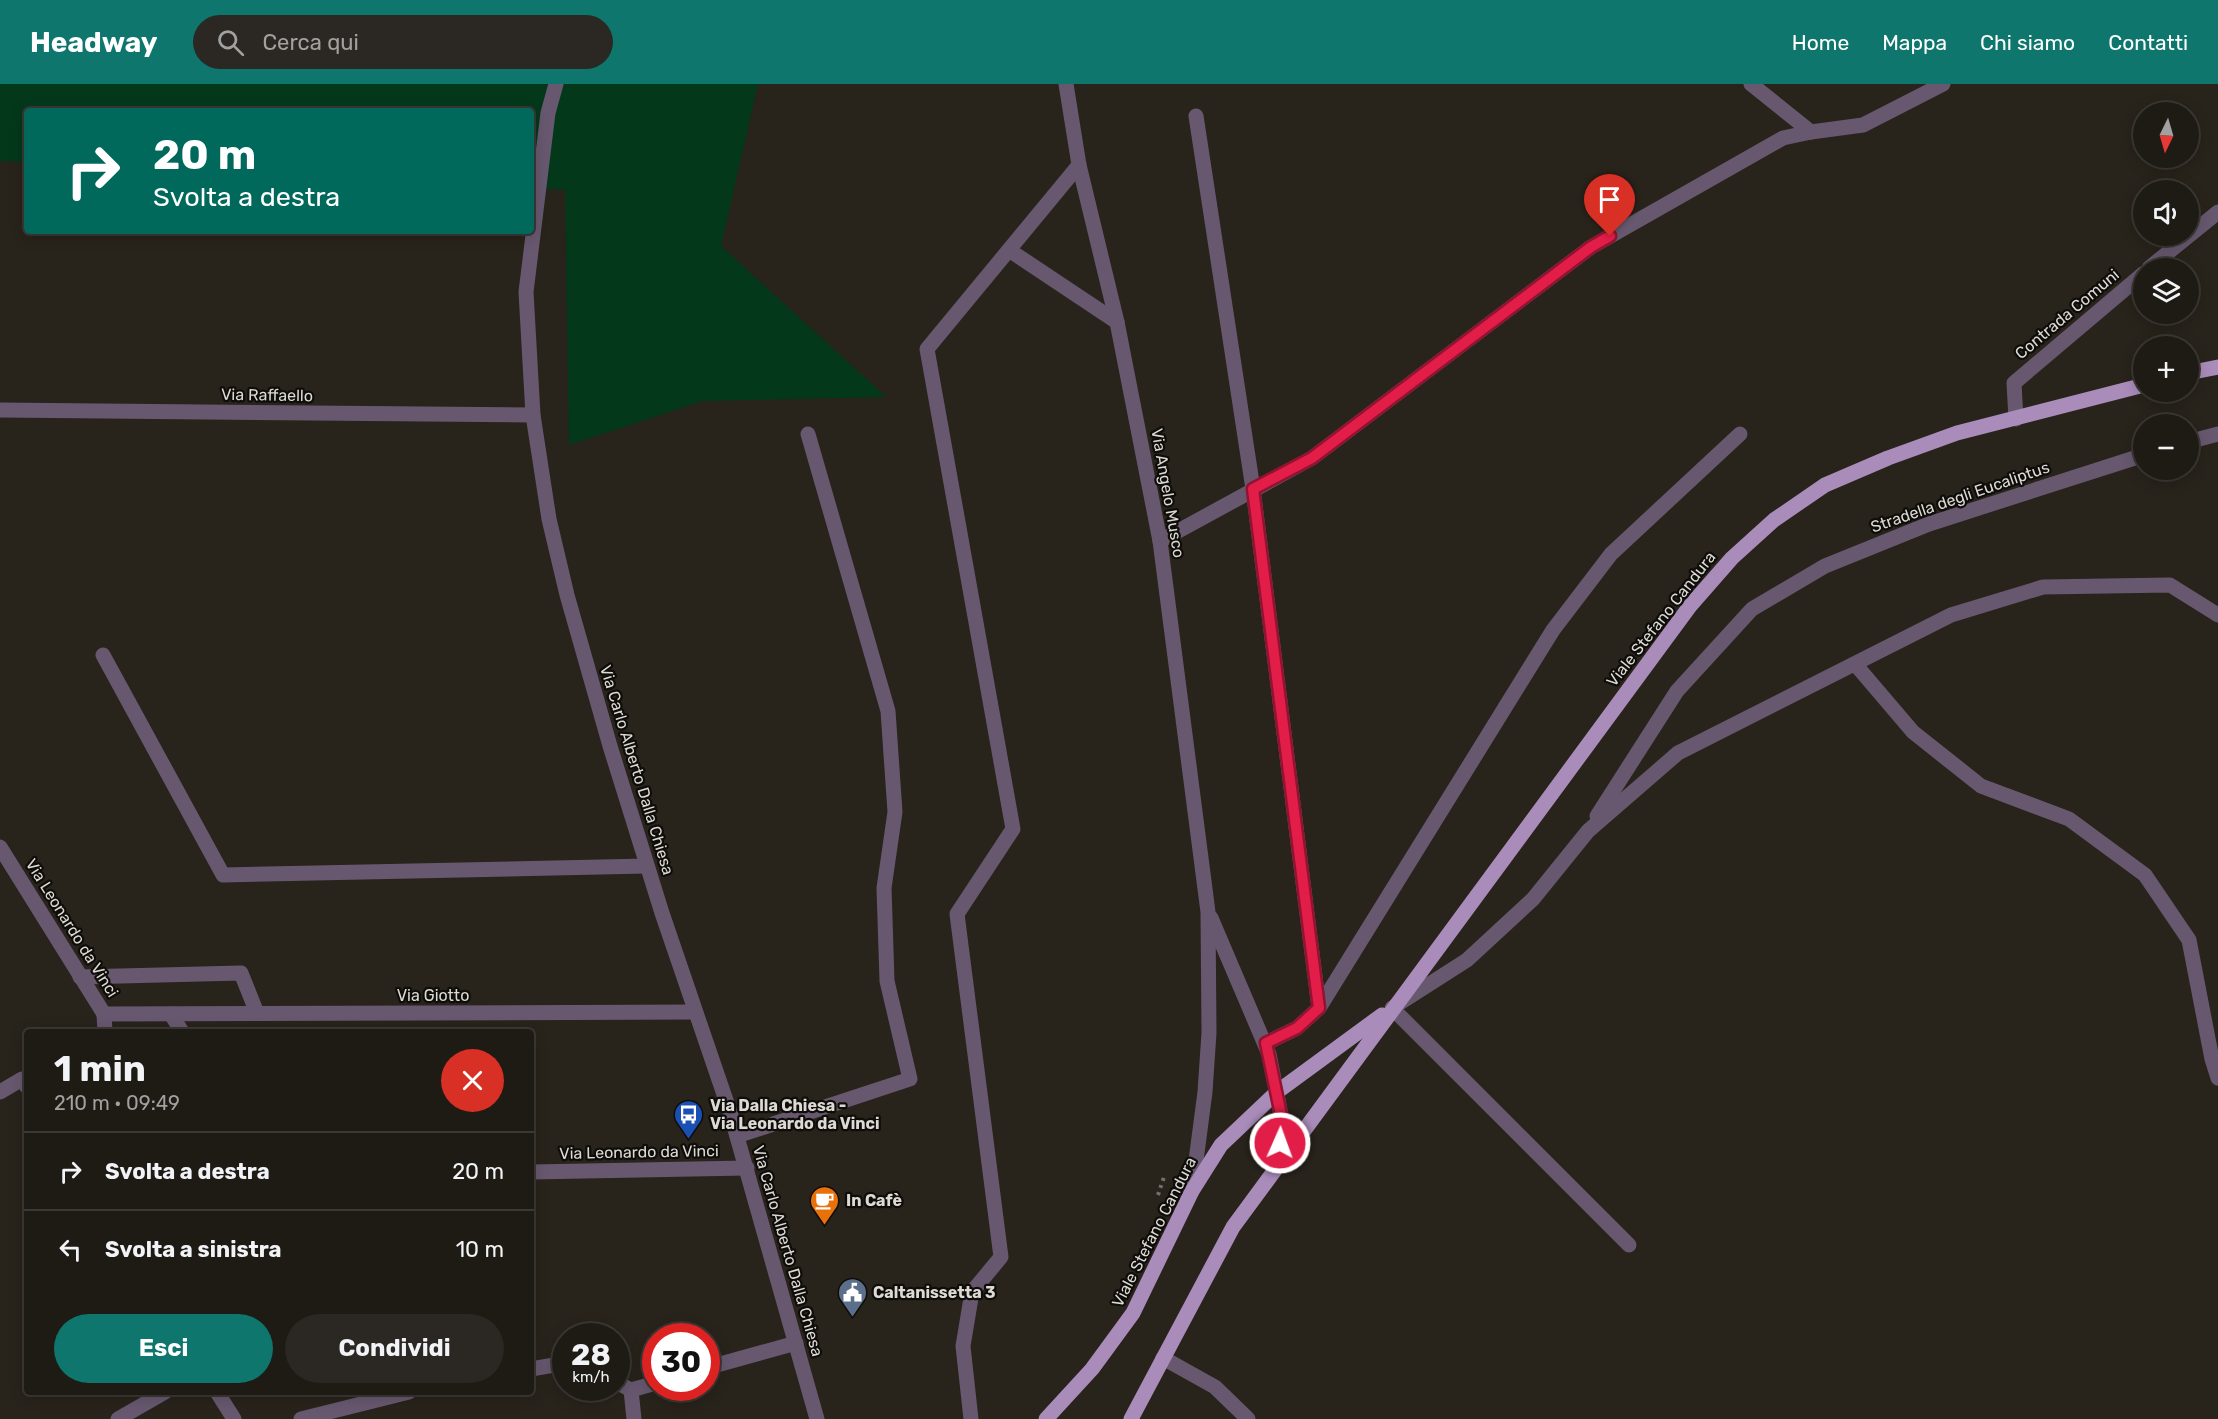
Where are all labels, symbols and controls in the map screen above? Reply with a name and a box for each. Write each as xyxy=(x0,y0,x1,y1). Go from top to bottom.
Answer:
search box xyxy=(193,15,613,69)
text: Headway xyxy=(30,26,157,59)
icon: search xyxy=(214,26,247,59)
text: Cerca qui xyxy=(262,29,359,56)
text: Home xyxy=(1792,30,1849,55)
text: Mappa xyxy=(1882,30,1947,55)
text: Chi siamo xyxy=(1980,30,2075,55)
text: Contatti xyxy=(2108,30,2188,55)
north arrow xyxy=(2133,102,2199,168)
map controls xyxy=(2133,102,2199,480)
text: 20 m xyxy=(153,130,256,180)
icon: right xyxy=(54,132,132,210)
pin xyxy=(1584,174,1635,236)
button: sound xyxy=(2133,180,2199,246)
text: Svolta a destra xyxy=(153,181,340,213)
icon: arrive xyxy=(1593,183,1626,216)
button: layers xyxy=(2133,258,2199,324)
street label: Contrada Comuni xyxy=(2011,265,2123,363)
button: + xyxy=(2133,336,2199,402)
street label: Via Raffaello xyxy=(221,385,313,405)
button: − xyxy=(2133,414,2199,480)
street label: Via Angelo Musco xyxy=(1147,427,1189,559)
street label: Stradella degli Eucaliptus xyxy=(1868,457,2052,537)
street label: Viale Stefano Candura xyxy=(1602,548,1720,690)
street label: Via Carlo Alberto Dalla Chiesa xyxy=(596,663,678,877)
street label: Via Leonardo da Vinci xyxy=(22,855,122,1001)
street label: Via Giotto xyxy=(397,986,469,1005)
text: 1 min xyxy=(54,1047,146,1090)
button: close xyxy=(441,1049,504,1112)
text: 210 m · 09:49 xyxy=(54,1091,180,1115)
place label: Via Dalla Chiesa - Via Leonardo da Vinci xyxy=(710,1096,880,1133)
bus stop icon: Via Dalla Chiesa - Via Leonardo da Vinci xyxy=(673,1098,705,1140)
position arrow xyxy=(1248,1111,1312,1175)
street label: Via Leonardo da Vinci xyxy=(559,1141,719,1163)
street label: Via Carlo Alberto Dalla Chiesa xyxy=(749,1143,827,1359)
street label: Viale Stefano Candura xyxy=(1108,1154,1200,1310)
icon: right xyxy=(54,1155,87,1188)
text: Svolta a destra xyxy=(105,1158,270,1185)
text: 20 m xyxy=(452,1158,504,1185)
cafe icon: In Cafè xyxy=(809,1184,841,1226)
place label: In Cafè xyxy=(846,1191,902,1210)
icon: left xyxy=(54,1233,87,1266)
text: Svolta a sinistra xyxy=(105,1236,282,1263)
text: 10 m xyxy=(456,1236,504,1263)
public building icon: Caltanissetta 3 xyxy=(836,1276,868,1318)
place label: Caltanissetta 3 xyxy=(873,1283,996,1302)
button: Esci xyxy=(54,1314,273,1383)
button: Condividi xyxy=(285,1314,504,1383)
speed limit sign: 30 xyxy=(642,1323,720,1401)
text: 28 xyxy=(571,1337,611,1373)
text: km/h xyxy=(572,1368,610,1386)

